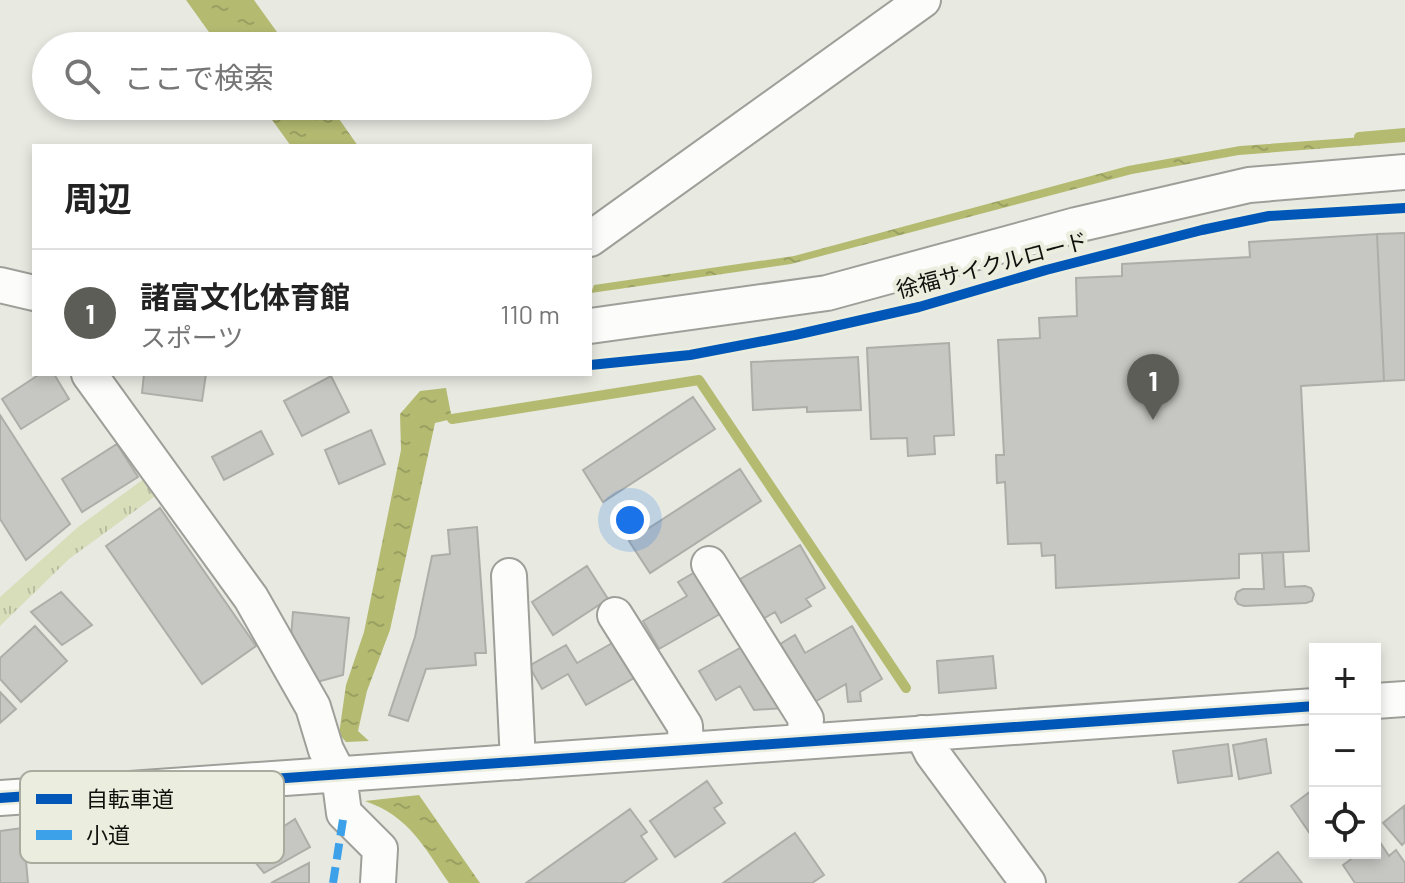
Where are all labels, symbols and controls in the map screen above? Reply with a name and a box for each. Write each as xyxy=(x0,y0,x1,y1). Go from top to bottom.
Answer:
search box xyxy=(32,32,592,120)
icon: search xyxy=(60,54,104,98)
text: ここで検索 xyxy=(124,59,274,95)
text: 周辺 xyxy=(64,177,132,218)
street label: 徐福サイクルロード xyxy=(893,226,1090,302)
text: 諸富文化体育館 xyxy=(140,278,350,314)
text: 1 xyxy=(85,298,95,329)
text: 110 m xyxy=(500,298,560,329)
text: スポーツ xyxy=(140,321,243,352)
pin: 1 xyxy=(1127,354,1179,420)
your location xyxy=(610,500,650,540)
map controls xyxy=(1309,643,1381,859)
button: + xyxy=(1309,643,1381,715)
button: − xyxy=(1309,715,1381,787)
legend xyxy=(20,771,284,863)
text: 自転車道 xyxy=(86,785,174,811)
button: locate xyxy=(1309,787,1381,859)
text: 小道 xyxy=(86,821,130,847)

